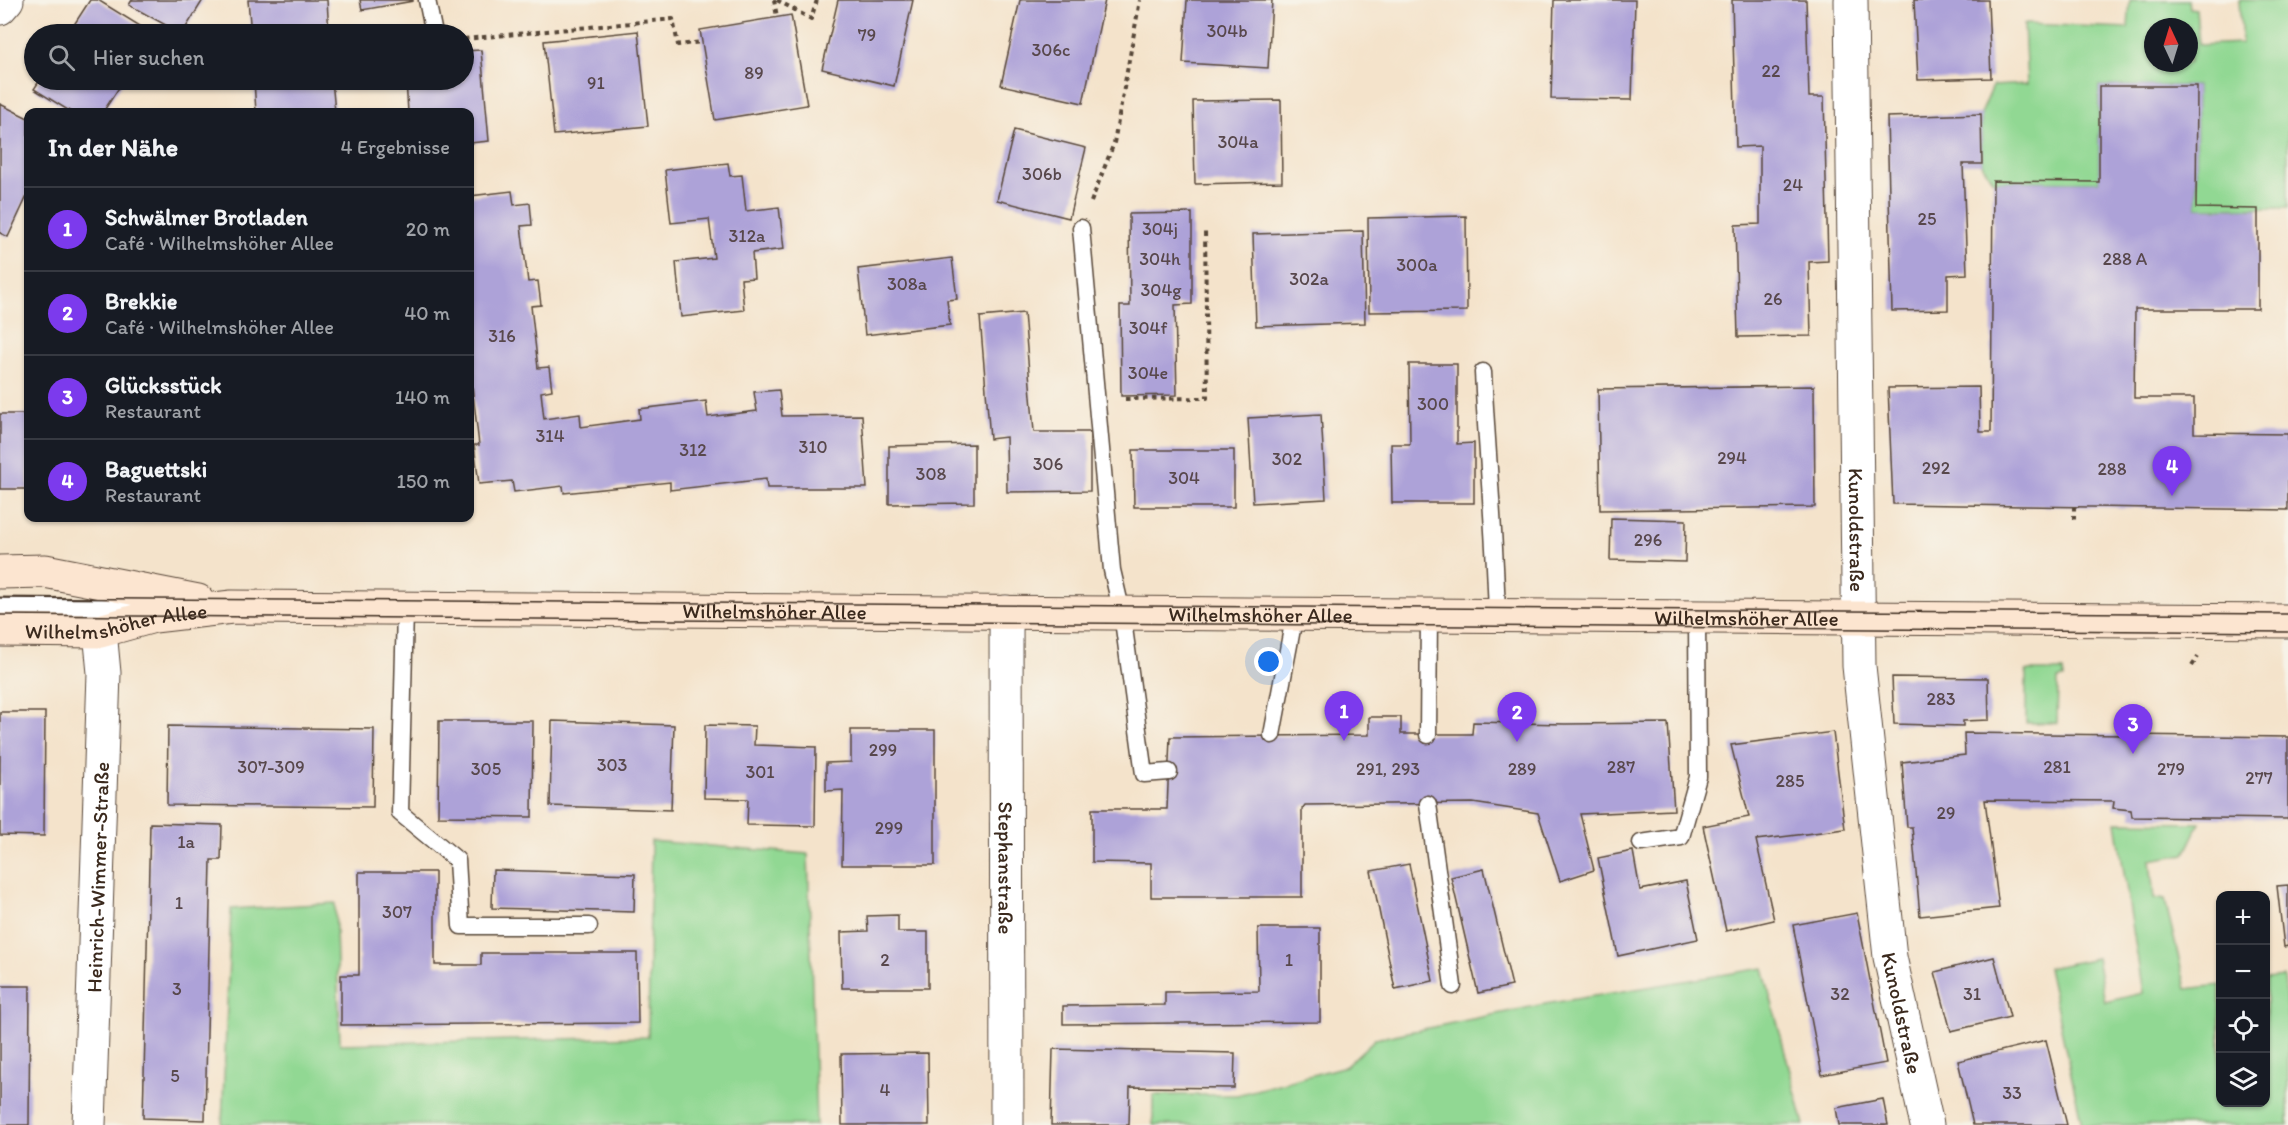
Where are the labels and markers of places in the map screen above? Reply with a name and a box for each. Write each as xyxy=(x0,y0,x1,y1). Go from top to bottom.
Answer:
pin: 4 xyxy=(2152,446,2192,496)
pin: 1 xyxy=(1324,692,1364,741)
pin: 2 xyxy=(1498,692,1537,742)
pin: 3 xyxy=(2114,704,2152,754)

